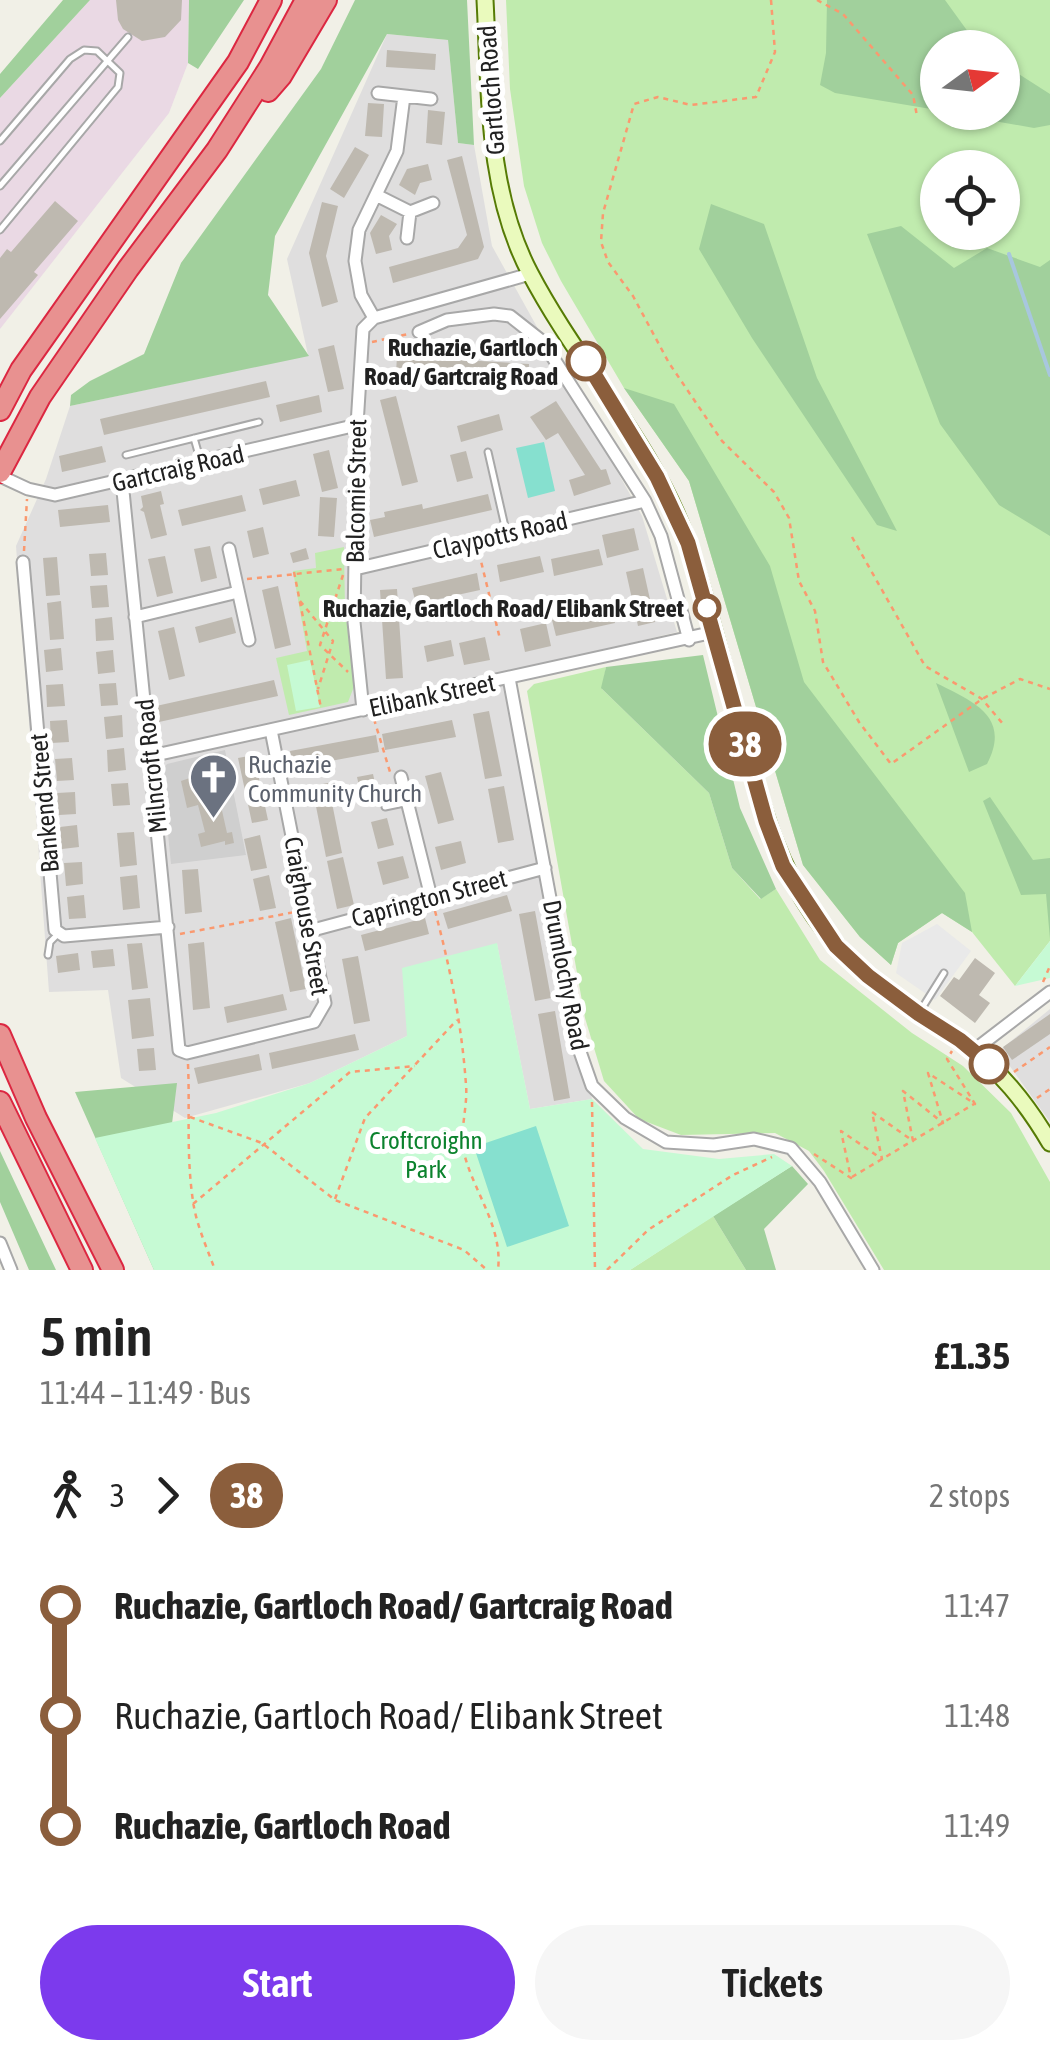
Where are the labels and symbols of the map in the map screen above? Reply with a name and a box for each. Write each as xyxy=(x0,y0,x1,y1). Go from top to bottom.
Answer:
street label: Gartloch Road xyxy=(473,24,509,156)
north arrow xyxy=(920,30,1020,130)
place label: Ruchazie, Gartloch Road/ Gartcraig Road xyxy=(364,333,558,390)
marker: Ruchazie, Gartloch Road/ Gartcraig Road xyxy=(567,342,605,380)
street label: Balcomie Street xyxy=(341,419,371,563)
street label: Gartcraig Road xyxy=(109,439,247,497)
street label: Claypotts Road xyxy=(430,506,570,564)
place label: Ruchazie, Gartloch Road/ Elibank Street xyxy=(323,594,685,622)
marker: Ruchazie, Gartloch Road/ Elibank Street xyxy=(694,595,720,621)
street label: Elibank Street xyxy=(367,668,497,722)
street label: Milncroft Road xyxy=(130,697,172,835)
line badge: 38 xyxy=(700,712,790,776)
street label: Bankend Street xyxy=(24,732,64,874)
place label: Ruchazie Community Church xyxy=(248,750,422,807)
church icon: Ruchazie Community Church xyxy=(187,752,239,820)
street label: Craighouse Street xyxy=(279,834,335,998)
street label: Caprington Street xyxy=(348,864,510,932)
street label: Drumlochy Road xyxy=(538,898,594,1052)
unlabelled marker xyxy=(970,1045,1008,1083)
park label: Croftcroighn Park xyxy=(369,1126,483,1183)

